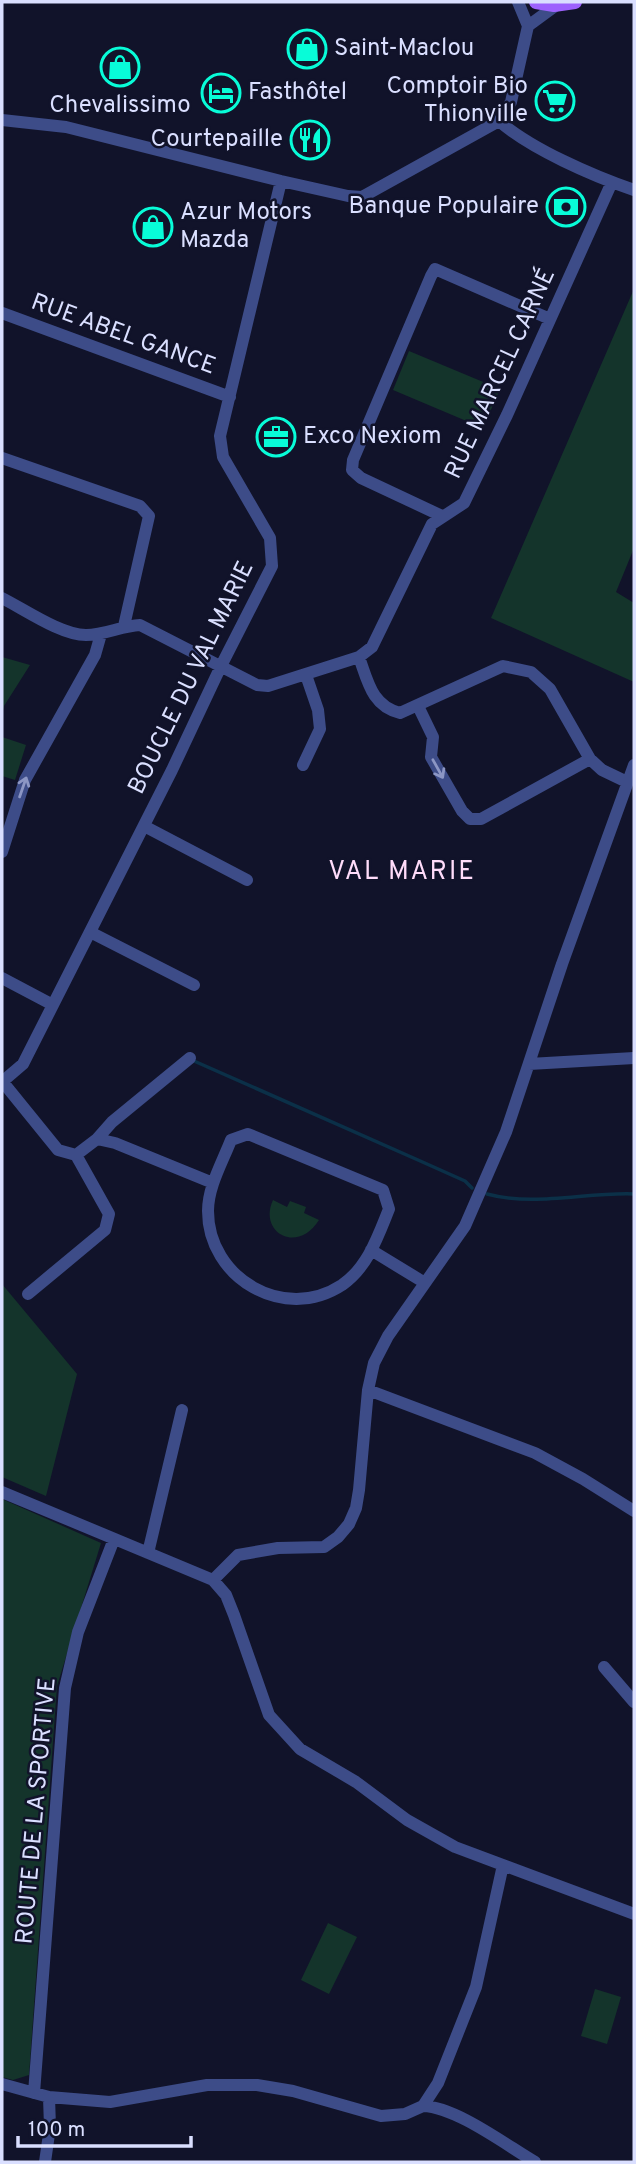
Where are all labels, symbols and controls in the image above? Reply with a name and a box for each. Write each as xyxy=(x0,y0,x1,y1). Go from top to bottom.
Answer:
shop icon: Saint-Maclou xyxy=(286,28,328,70)
place label: Saint-Maclou xyxy=(334,34,474,64)
shop icon: Chevalissimo xyxy=(99,46,141,88)
hotel icon: Fasthôtel xyxy=(200,72,242,114)
place label: Comptoir Bio Thionville xyxy=(387,72,528,130)
place label: Fasthôtel xyxy=(248,78,347,108)
supermarket icon: Comptoir Bio Thionville xyxy=(534,80,576,122)
place label: Chevalissimo xyxy=(49,91,191,121)
restaurant icon: Courtepaille xyxy=(289,119,331,161)
place label: Courtepaille xyxy=(150,125,283,155)
bank icon: Banque Populaire xyxy=(545,186,587,228)
place label: Banque Populaire xyxy=(349,192,539,222)
place label: Azur Motors Mazda xyxy=(180,198,312,256)
shop icon: Azur Motors Mazda xyxy=(132,206,174,248)
street label: RUE MARCEL CARNÉ xyxy=(437,263,563,484)
street label: RUE ABEL GANCE xyxy=(27,288,219,382)
office icon: Exco Nexiom xyxy=(255,416,297,458)
place label: Exco Nexiom xyxy=(303,422,442,452)
street label: BOUCLE DU VAL MARIE xyxy=(122,557,262,799)
one-way arrow xyxy=(431,758,445,778)
one-way arrow xyxy=(18,777,30,799)
district label: VAL MARIE xyxy=(328,856,476,889)
street label: ROUTE DE LA SPORTIVE xyxy=(10,1676,64,1946)
scale bar xyxy=(18,2104,191,2148)
text: 100 m xyxy=(28,2117,85,2144)

